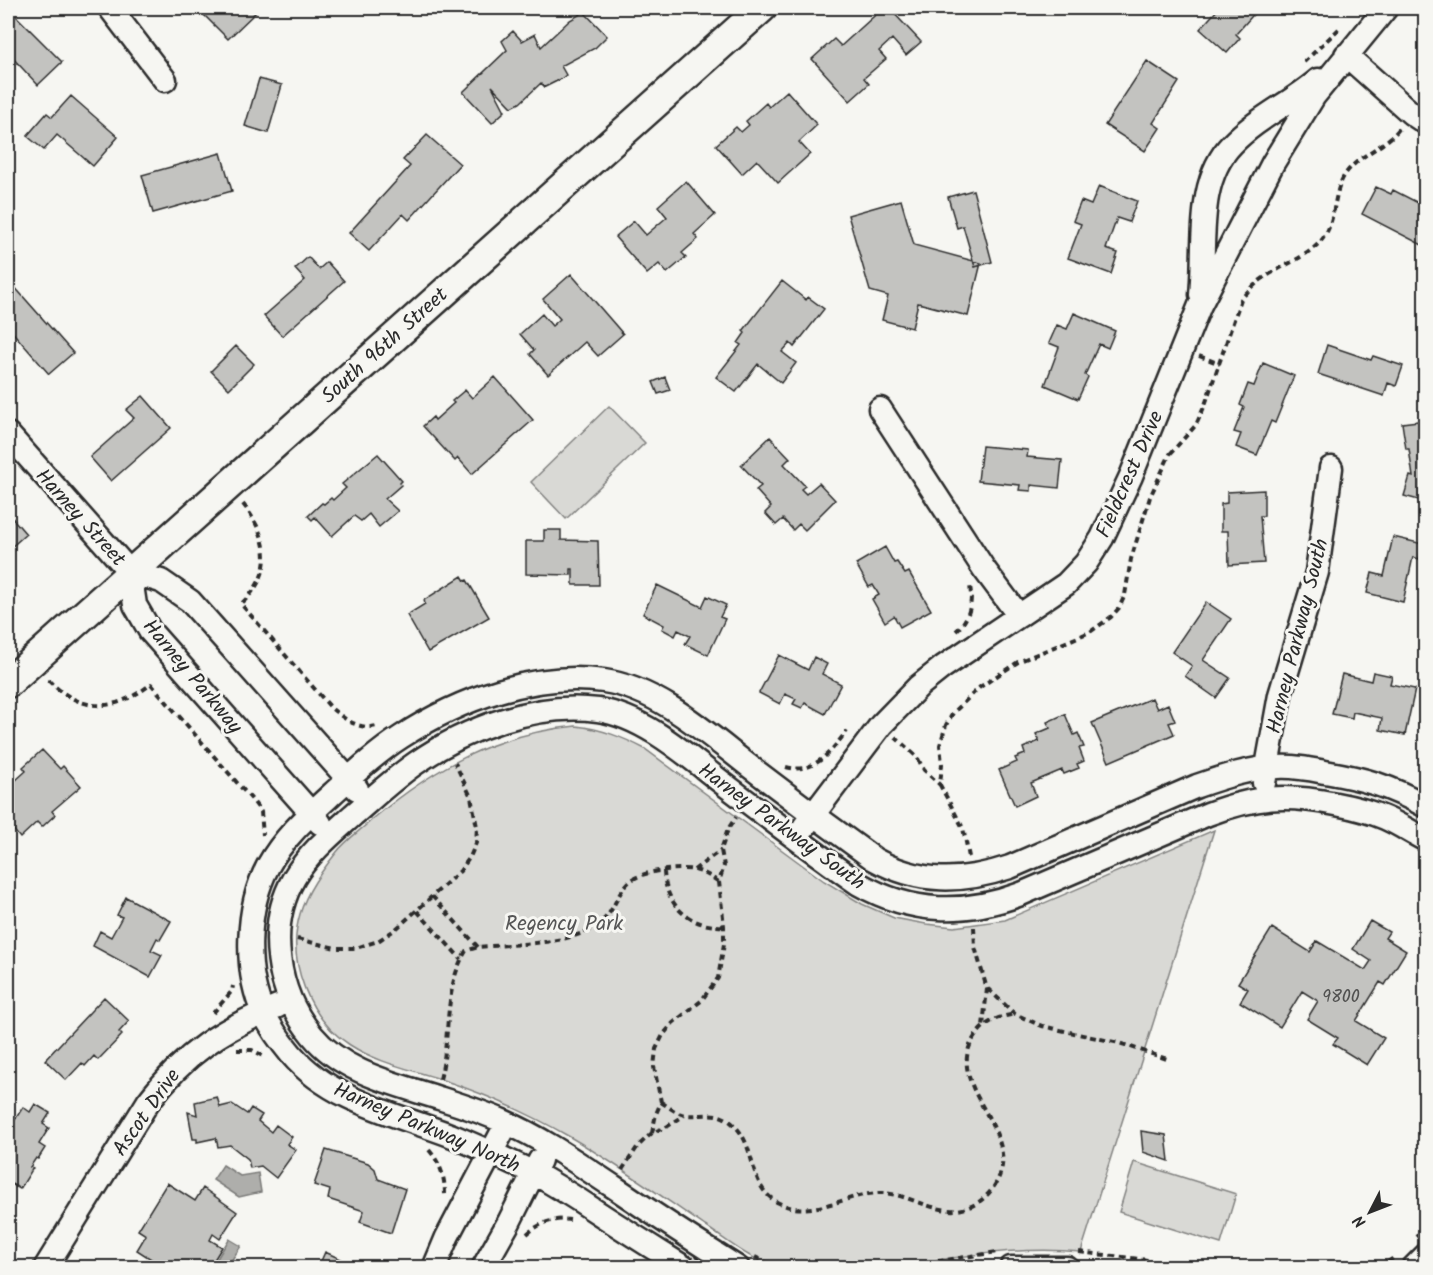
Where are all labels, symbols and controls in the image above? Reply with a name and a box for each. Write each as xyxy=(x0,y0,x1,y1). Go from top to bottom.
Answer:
street label: South 96th Street xyxy=(314,279,457,412)
street label: Fieldcrest Drive xyxy=(1088,405,1173,543)
street label: Harney Street xyxy=(26,461,134,575)
street label: Harney Parkway South xyxy=(1258,535,1339,737)
street label: Harney Parkway xyxy=(134,612,250,742)
street label: Harney Parkway South xyxy=(690,755,872,899)
park label: Regency Park xyxy=(505,908,623,941)
house number: 9800 xyxy=(1322,983,1360,1012)
street label: Ascot Drive xyxy=(105,1062,190,1164)
street label: Harney Parkway North xyxy=(328,1074,525,1183)
north arrow xyxy=(1340,1182,1400,1242)
text: N xyxy=(1347,1209,1373,1233)

